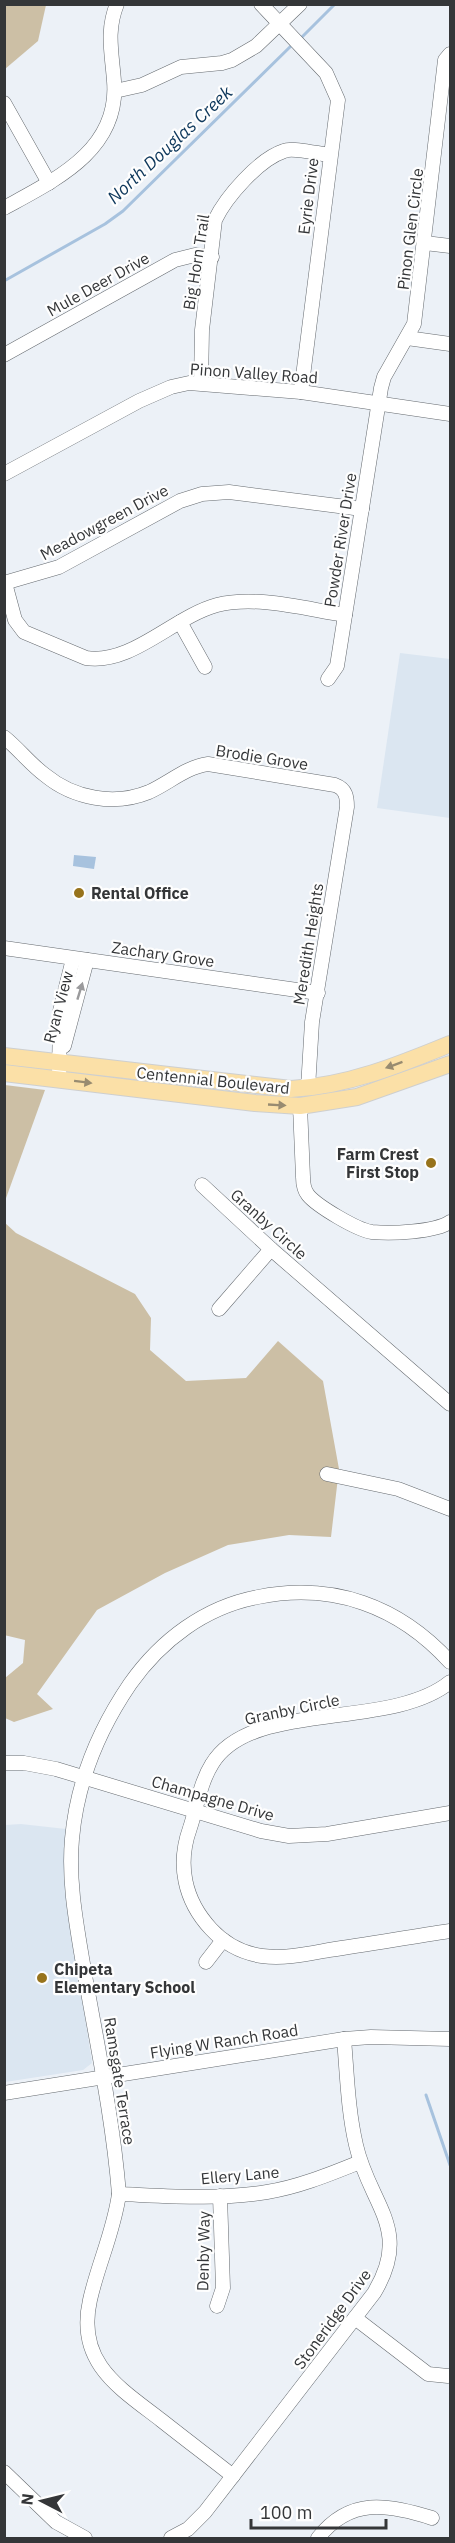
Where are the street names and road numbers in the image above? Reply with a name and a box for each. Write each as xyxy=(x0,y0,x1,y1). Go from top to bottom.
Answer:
street label: Eyrie Drive xyxy=(293,156,323,235)
street label: Pinon Glen Circle xyxy=(393,167,427,291)
street label: Big Horn Trail xyxy=(179,213,213,311)
street label: Mule Deer Drive xyxy=(43,247,153,320)
street label: Pinon Valley Road xyxy=(189,359,319,387)
street label: Powder River Drive xyxy=(320,471,361,609)
street label: Meadowgreen Drive xyxy=(36,480,172,564)
street label: Brodie Grove xyxy=(214,740,310,774)
street label: Meredith Heights xyxy=(288,882,328,1006)
street label: Zachary Grove xyxy=(110,937,216,971)
street label: Ryan View xyxy=(39,969,77,1045)
street label: Centennial Boulevard xyxy=(135,1062,291,1098)
street label: Granby Circle xyxy=(226,1184,312,1264)
street label: Granby Circle xyxy=(243,1689,341,1729)
street label: Champagne Drive xyxy=(149,1771,277,1825)
street label: Ramsgate Terrace xyxy=(100,2016,140,2147)
street label: Flying W Ranch Road xyxy=(148,2019,300,2063)
street label: Ellery Lane xyxy=(200,2162,280,2188)
street label: Denby Way xyxy=(192,2211,214,2291)
street label: Stoneridge Drive xyxy=(289,2265,375,2373)

